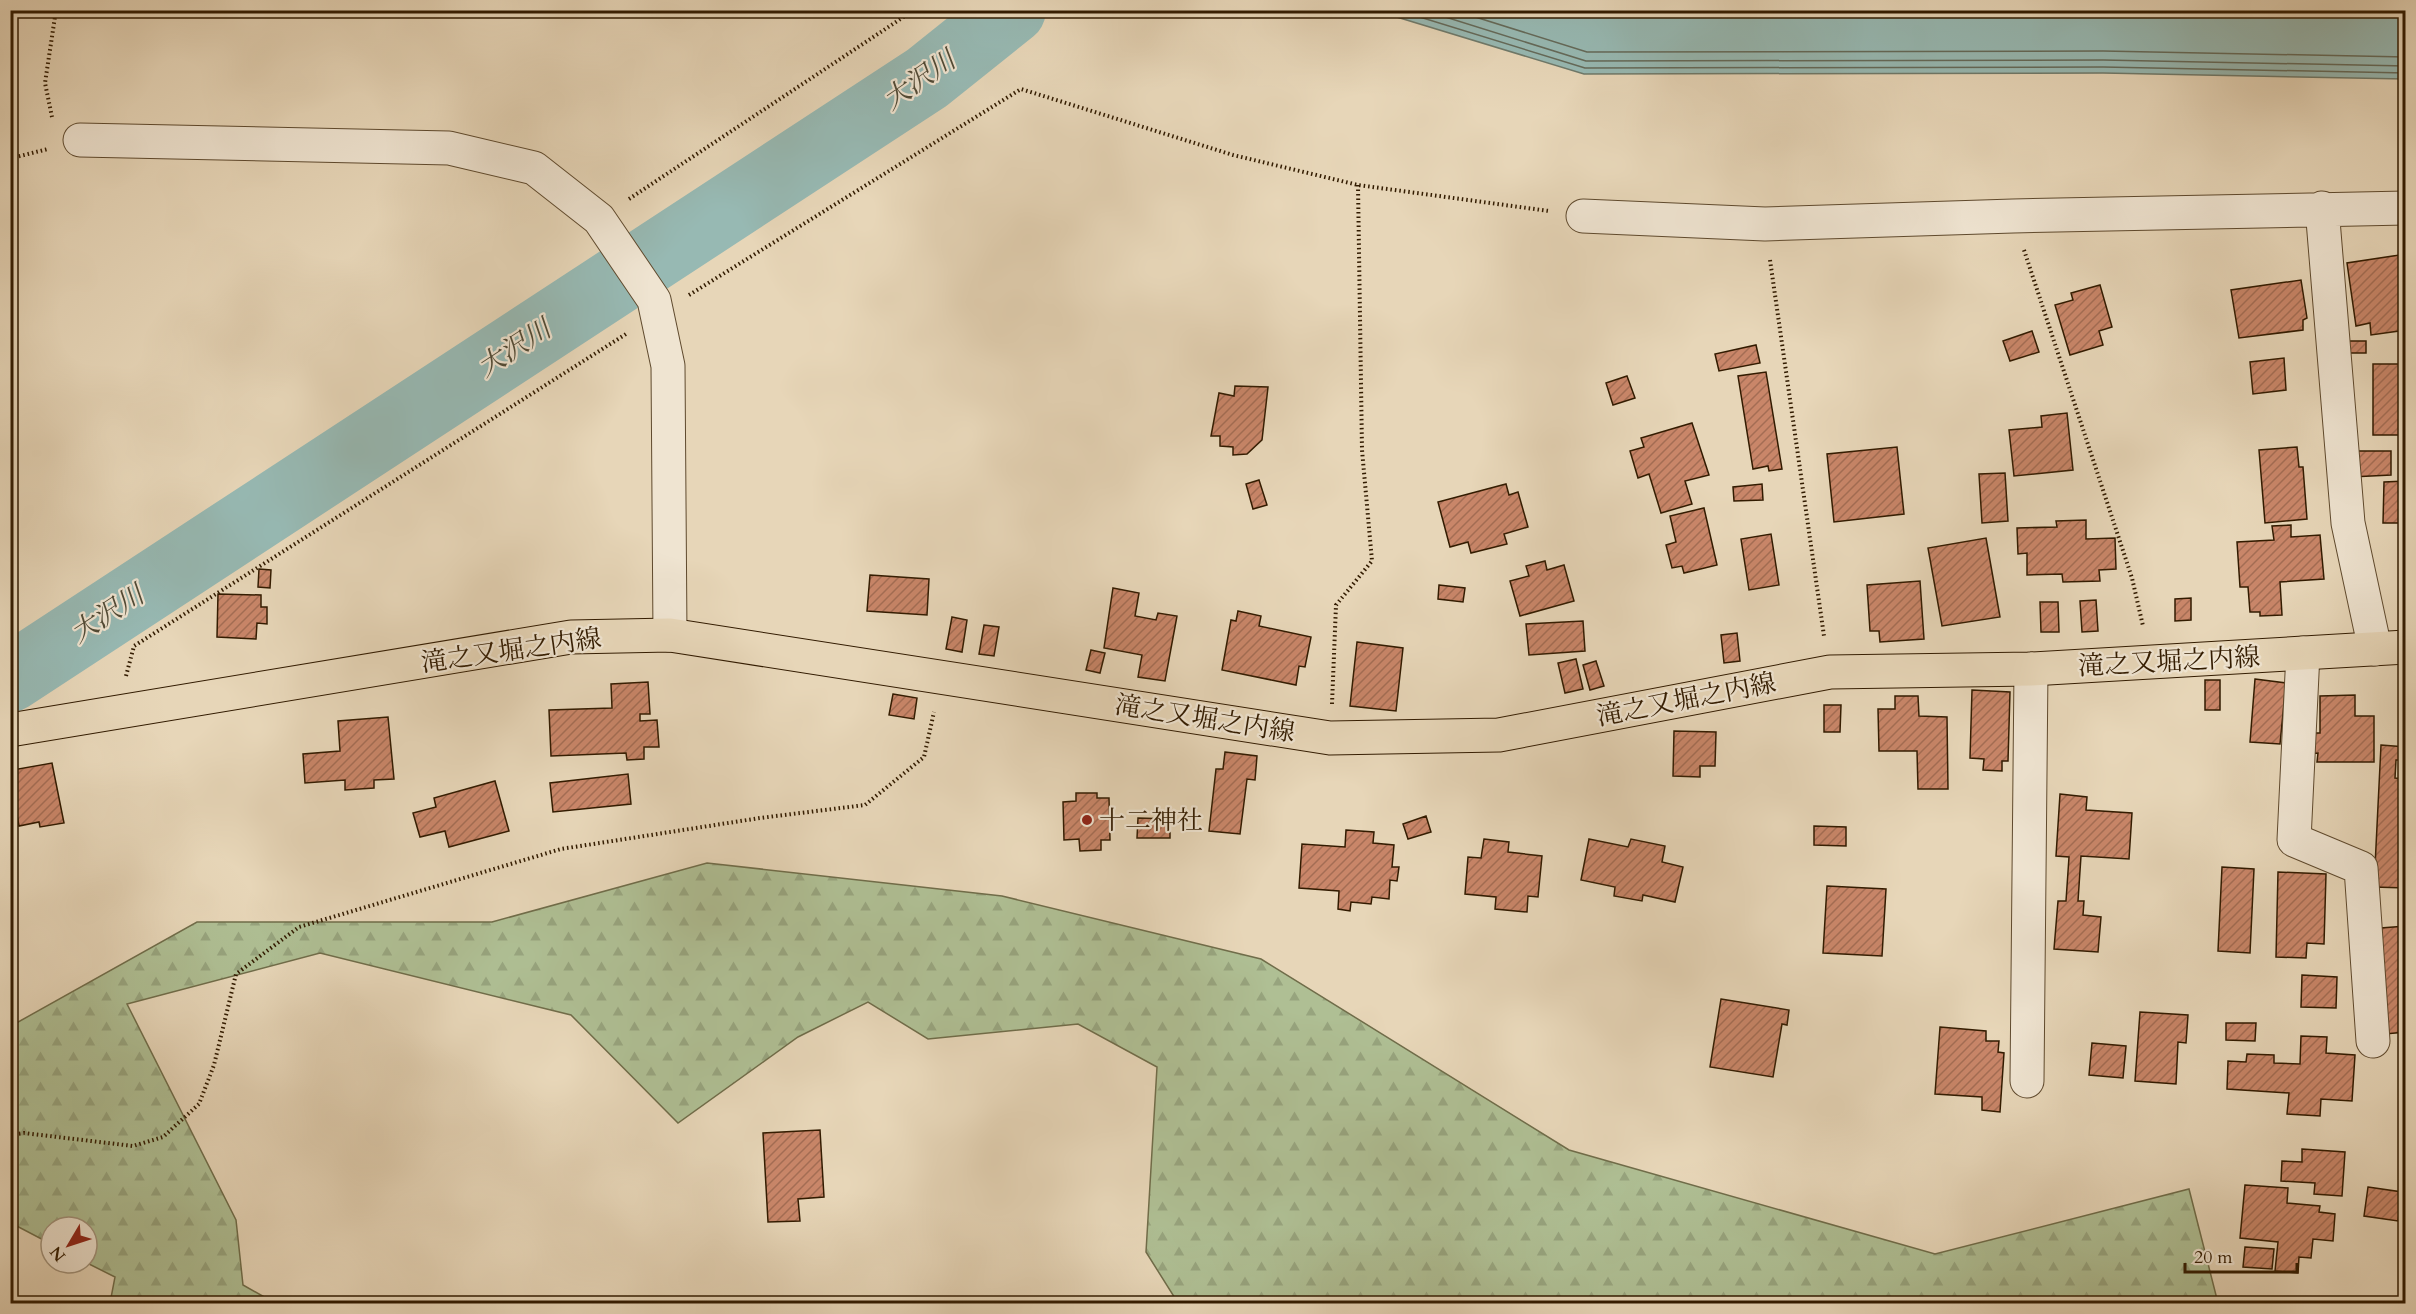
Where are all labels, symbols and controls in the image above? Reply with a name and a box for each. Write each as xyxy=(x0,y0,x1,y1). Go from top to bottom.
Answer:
water label: 大沢川 xyxy=(875,40,966,119)
water label: 大沢川 xyxy=(470,309,561,386)
water label: 大沢川 xyxy=(63,575,154,652)
street label: 滝之又堀之内線 xyxy=(419,620,604,680)
street label: 滝之又堀之内線 xyxy=(2077,639,2261,684)
street label: 滝之又堀之内線 xyxy=(1593,665,1779,734)
street label: 滝之又堀之内線 xyxy=(1112,687,1298,750)
place label: 十二神社 xyxy=(1099,803,1203,838)
marker: 十二神社 xyxy=(1080,813,1094,827)
north arrow xyxy=(39,1215,99,1275)
scale bar xyxy=(2185,1236,2298,1274)
text: N xyxy=(45,1241,71,1266)
text: 20 m xyxy=(2194,1245,2233,1270)

